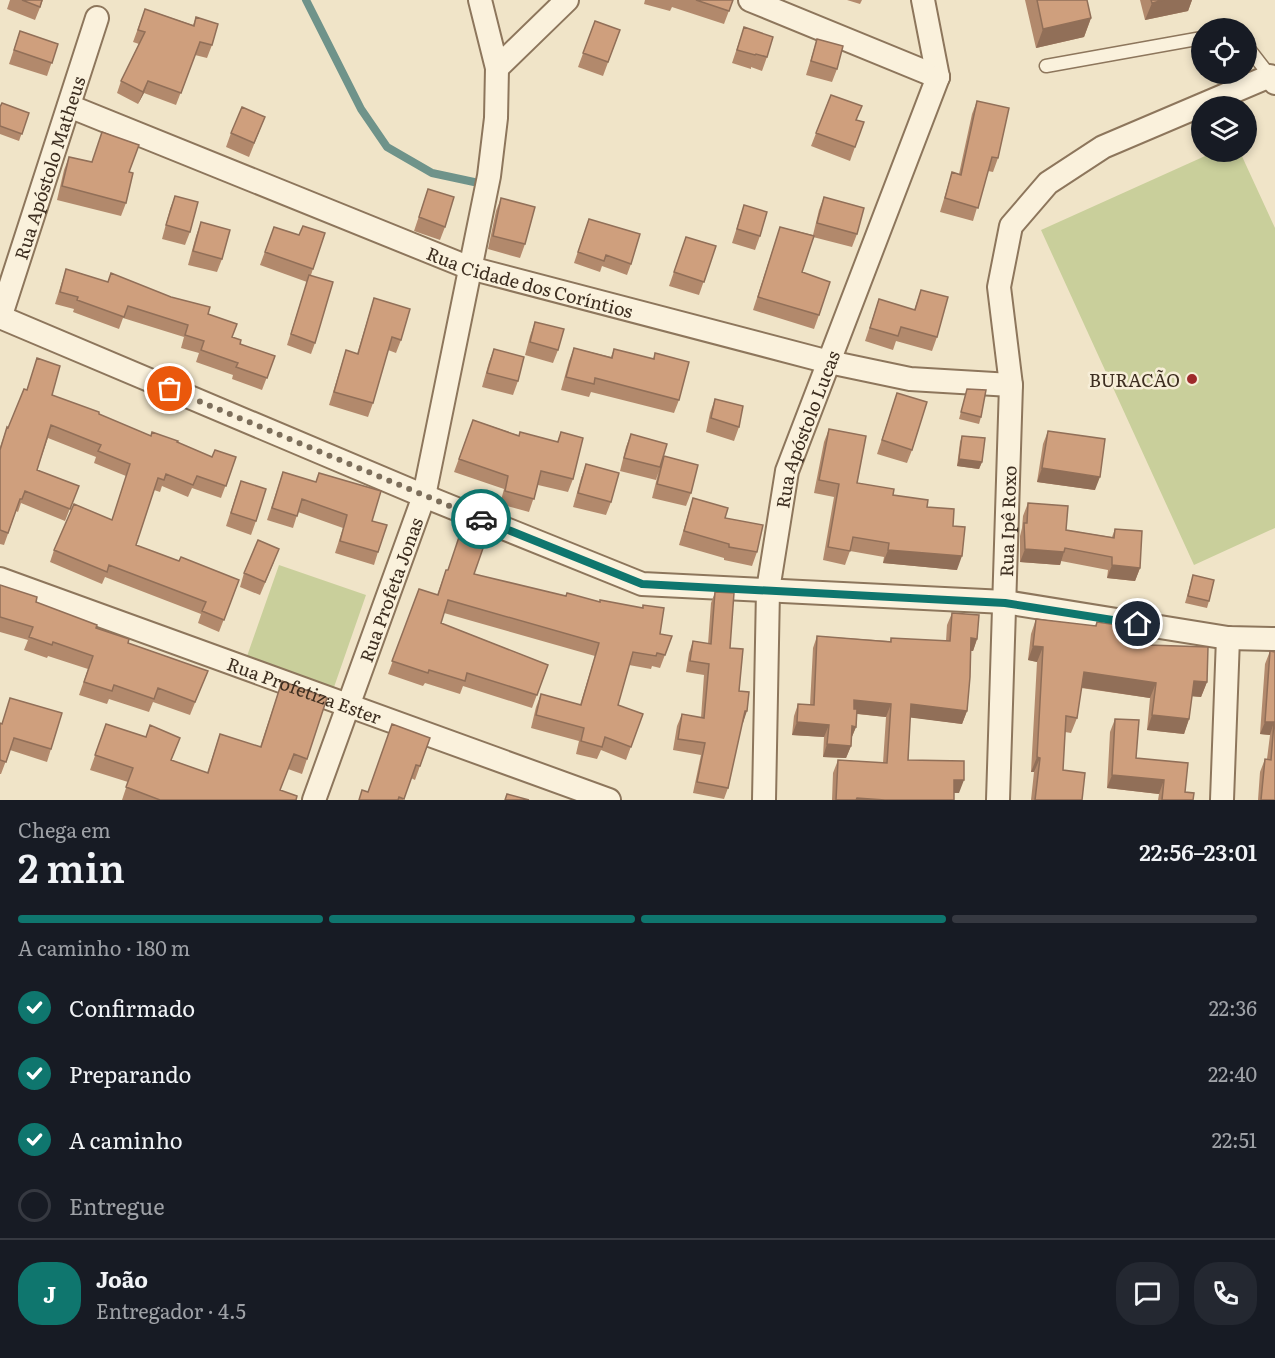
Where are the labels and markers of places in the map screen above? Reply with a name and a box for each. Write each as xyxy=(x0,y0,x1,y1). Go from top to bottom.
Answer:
pin xyxy=(144,363,195,414)
place label: BURACÃO xyxy=(1089,366,1180,393)
marker: BURACÃO xyxy=(1185,372,1199,386)
pin xyxy=(1112,598,1163,649)

